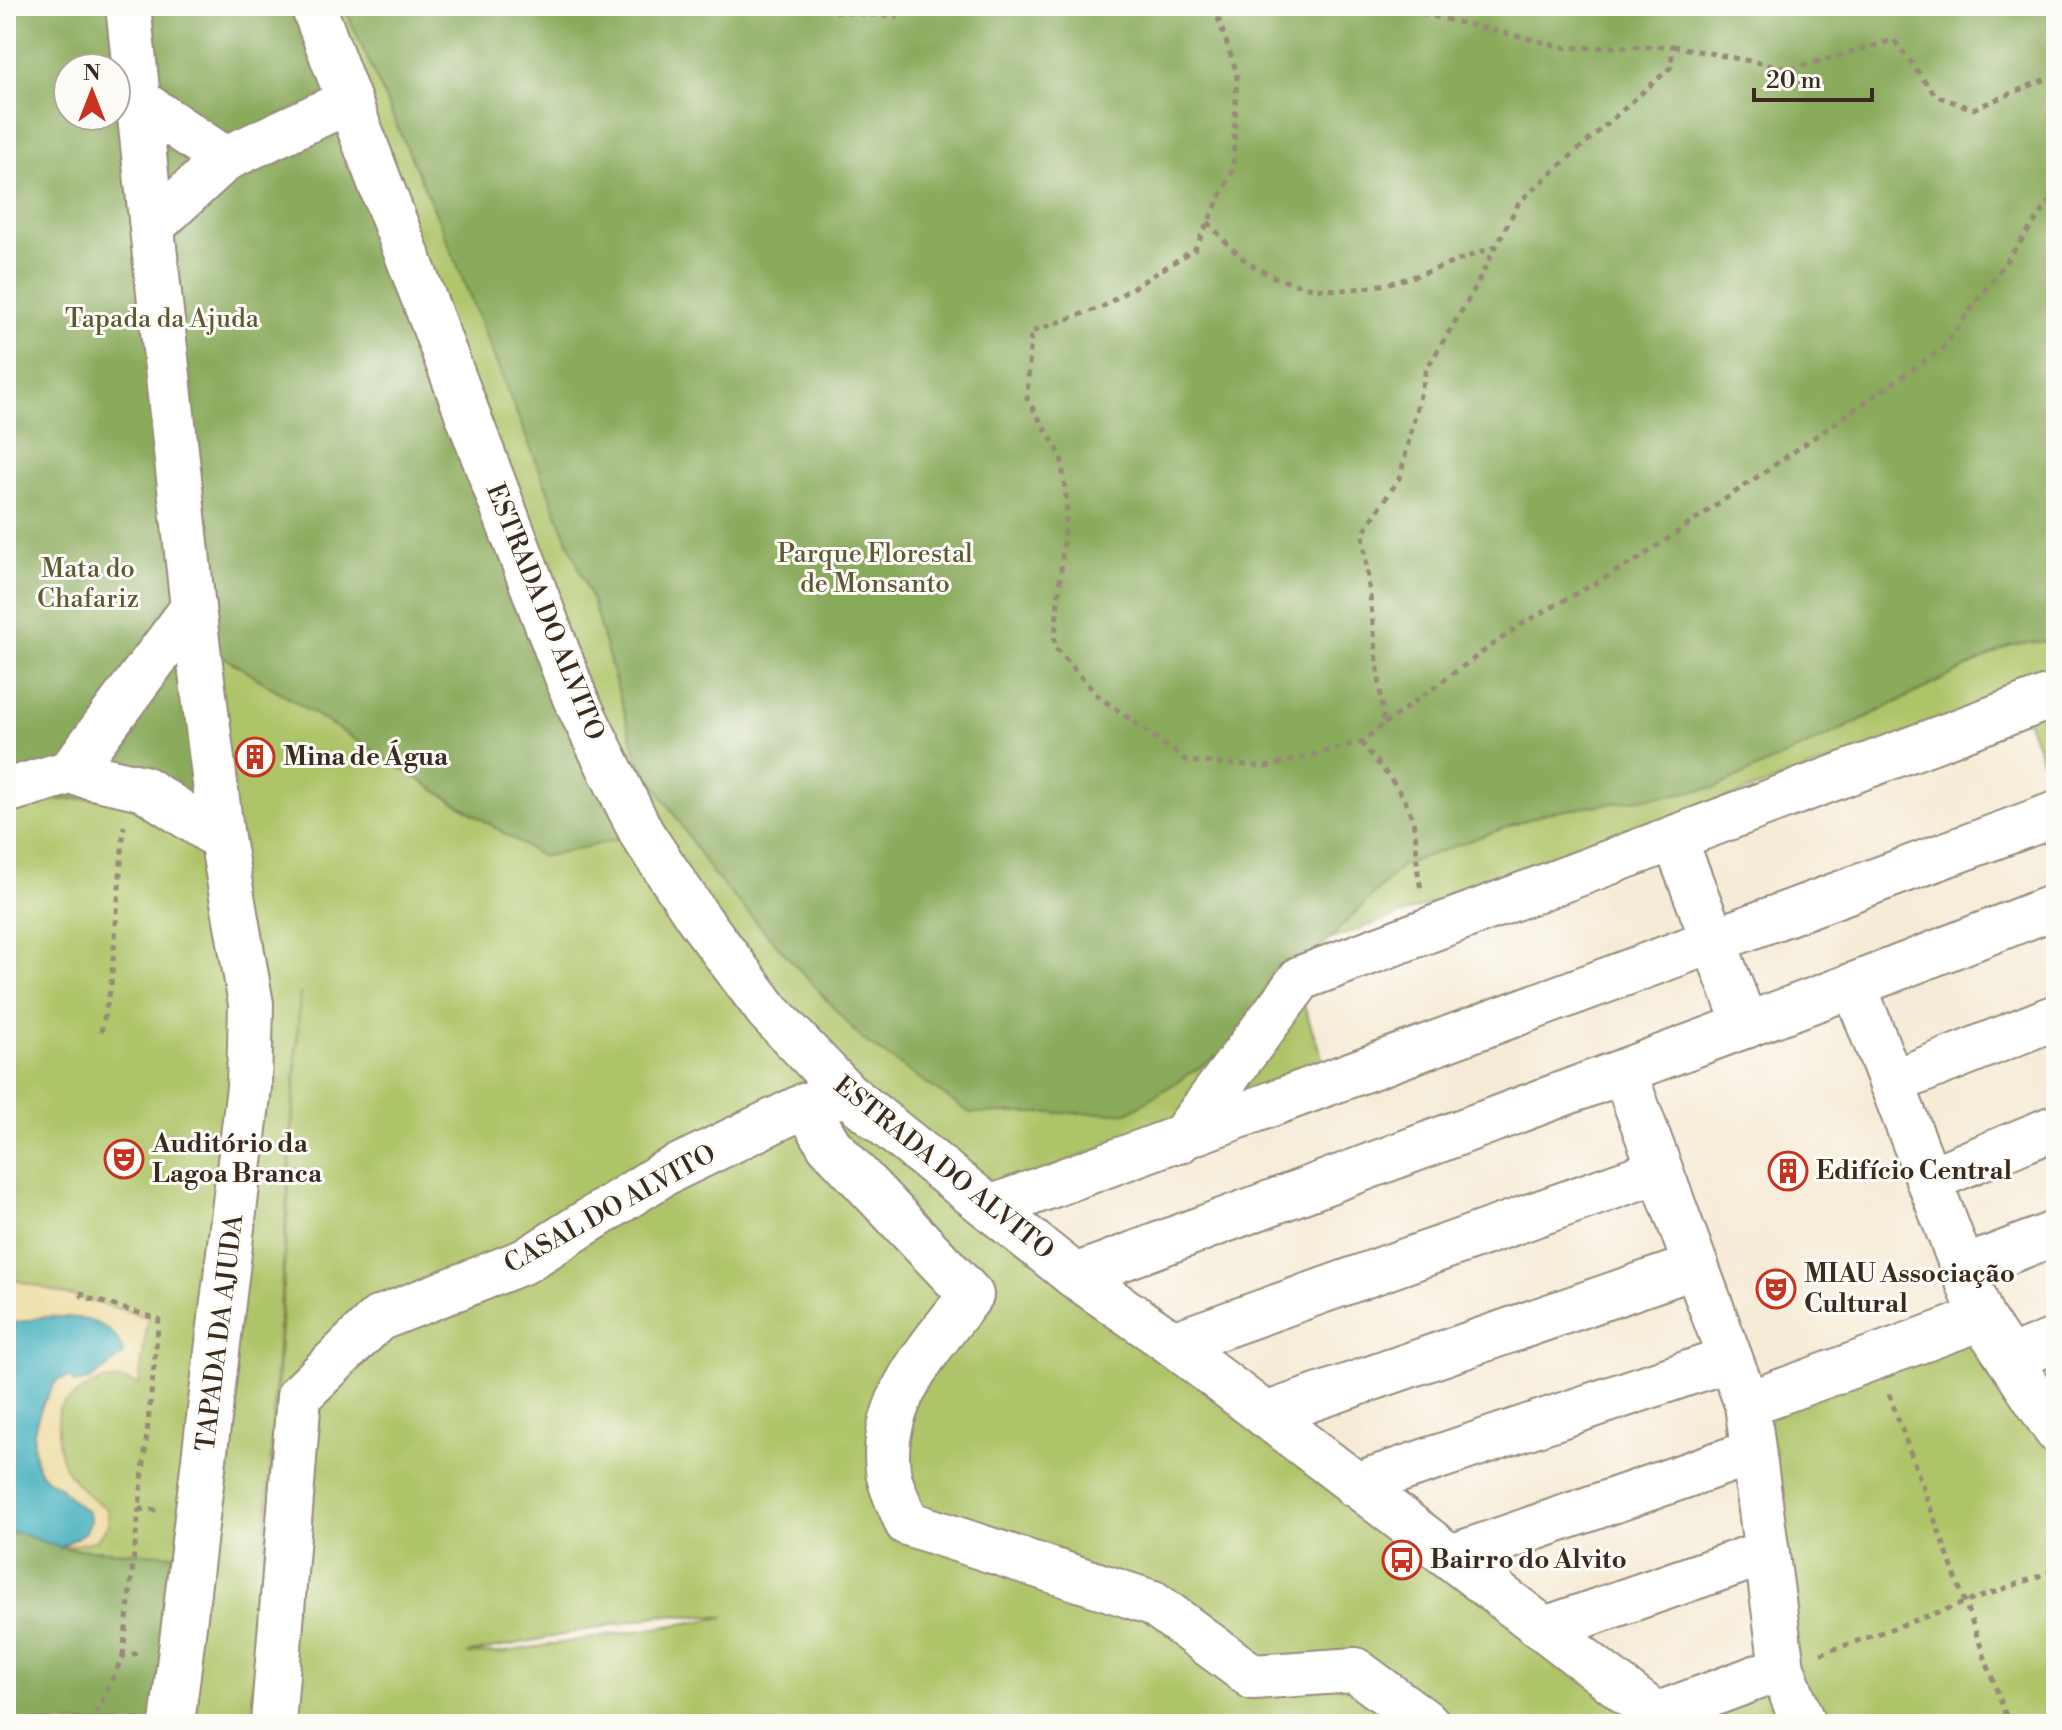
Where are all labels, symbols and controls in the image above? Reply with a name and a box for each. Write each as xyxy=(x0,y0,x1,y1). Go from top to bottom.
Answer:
north arrow xyxy=(52,52,132,132)
scale bar xyxy=(1754,52,1872,102)
text: N xyxy=(83,60,101,87)
text: 20 m xyxy=(1766,66,1822,96)
park label: Tapada da Ajuda xyxy=(65,303,260,335)
street label: ESTRADA DO ALVITO xyxy=(479,479,611,745)
park label: Parque Florestal de Monsanto xyxy=(777,538,973,600)
park label: Mata do Chafariz xyxy=(37,553,139,615)
building icon: Mina de Água xyxy=(234,736,276,778)
place label: Mina de Água xyxy=(283,739,449,773)
street label: ESTRADA DO ALVITO xyxy=(827,1069,1061,1267)
place label: Auditório da Lagoa Branca xyxy=(151,1128,323,1190)
theatre icon: Auditório da Lagoa Branca xyxy=(103,1138,145,1180)
street label: CASAL DO ALVITO xyxy=(499,1138,721,1280)
building icon: Edifício Central xyxy=(1767,1150,1809,1192)
place label: Edifício Central xyxy=(1816,1155,2012,1187)
street label: TAPADA DA AJUDA xyxy=(190,1212,251,1453)
place label: MIAU Associação Cultural xyxy=(1804,1258,2015,1320)
theatre icon: MIAU Associação Cultural xyxy=(1755,1268,1797,1310)
bus stop icon: Bairro do Alvito xyxy=(1381,1539,1423,1581)
place label: Bairro do Alvito xyxy=(1430,1544,1627,1576)

